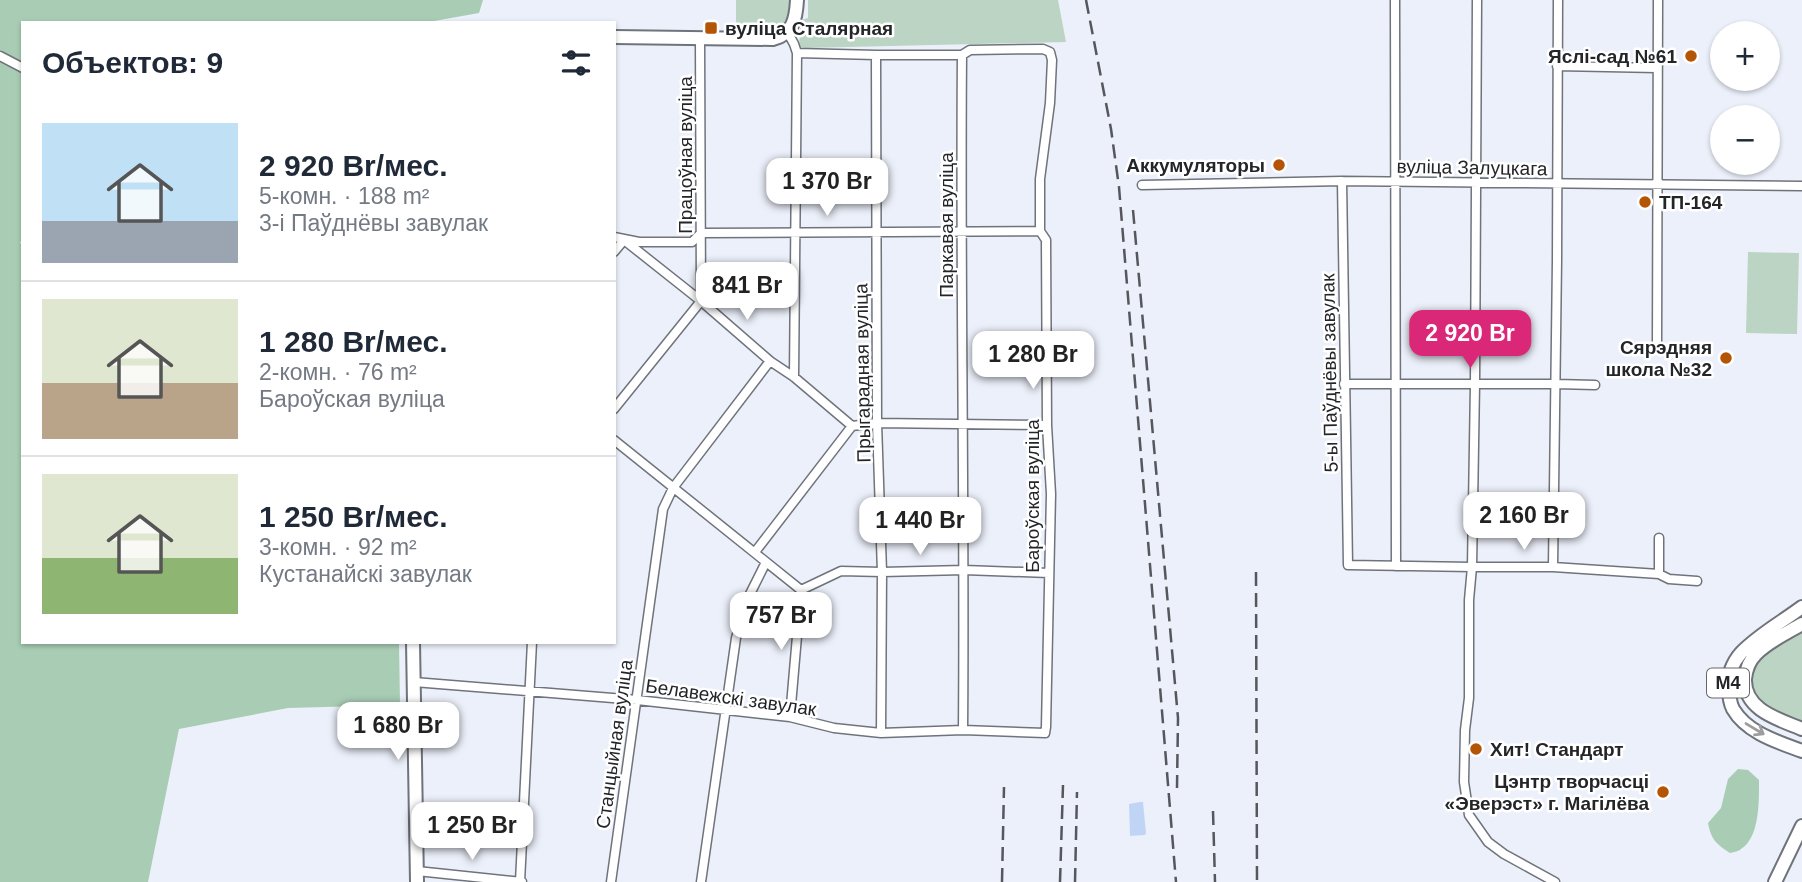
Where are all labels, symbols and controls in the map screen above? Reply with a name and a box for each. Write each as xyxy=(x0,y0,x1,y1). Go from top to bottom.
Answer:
place label: вуліца Сталярная xyxy=(725,18,893,39)
marker: вуліца Сталярная xyxy=(703,20,719,36)
map controls xyxy=(1710,21,1780,175)
button: + xyxy=(1710,21,1780,91)
icon: filters xyxy=(557,44,595,82)
text: Объектов: 9 xyxy=(42,46,223,79)
place label: Яслі-сад №61 xyxy=(1548,46,1677,67)
marker: Яслі-сад №61 xyxy=(1683,48,1699,64)
street label: Працоўная вуліца xyxy=(675,76,696,234)
button: − xyxy=(1710,105,1780,175)
text: 2 920 Br/мес. xyxy=(259,149,448,182)
icon: home xyxy=(98,151,182,235)
street label: Паркавая вуліца xyxy=(936,152,957,298)
place label: Аккумуляторы xyxy=(1126,155,1265,176)
street label: вуліца Залуцкага xyxy=(1396,156,1548,179)
marker: Аккумуляторы xyxy=(1271,157,1287,173)
pin: 1 370 Br xyxy=(755,158,899,218)
text: 1 370 Br xyxy=(782,168,872,194)
text: 5-комн. · 188 m² xyxy=(259,183,430,209)
place label: ТП-164 xyxy=(1659,192,1723,213)
marker: ТП-164 xyxy=(1637,194,1653,210)
text: 3-і Паўднёвы завулак xyxy=(259,210,488,236)
pin: 841 Br xyxy=(690,262,804,322)
text: 841 Br xyxy=(712,272,782,298)
street label: 5-ы Паўднёвы завулак xyxy=(1317,273,1342,473)
street label: Прыгарадная вуліца xyxy=(850,283,875,463)
pin: 2 920 Br xyxy=(1398,310,1542,370)
text: 2 920 Br xyxy=(1425,320,1515,346)
text: 1 280 Br/мес. xyxy=(259,325,448,358)
icon: home xyxy=(98,327,182,411)
pin: 1 280 Br xyxy=(961,332,1105,391)
place label: Сярэдняя школа №32 xyxy=(1606,337,1712,380)
text: 1 280 Br xyxy=(988,341,1078,367)
marker: Сярэдняя школа №32 xyxy=(1718,350,1734,366)
text: 2-комн. · 76 m² xyxy=(259,359,417,385)
text: Бароўская вуліца xyxy=(259,386,445,412)
street label: Бароўская вуліца xyxy=(1022,419,1043,573)
pin: 2 160 Br xyxy=(1452,492,1596,552)
pin: 1 440 Br xyxy=(848,498,992,557)
text: 1 250 Br/мес. xyxy=(259,500,448,533)
icon: home xyxy=(98,502,182,586)
text: 2 160 Br xyxy=(1479,502,1569,528)
text: 1 440 Br xyxy=(875,507,965,533)
text: 3-комн. · 92 m² xyxy=(259,534,417,560)
text: Кустанайскі завулак xyxy=(259,561,472,587)
pin: 757 Br xyxy=(724,592,838,652)
text: 757 Br xyxy=(746,602,816,628)
street label: Станцыйная вуліца xyxy=(592,658,637,830)
road number: М4 xyxy=(1707,668,1749,698)
street label: Белавежскі завулак xyxy=(644,675,818,720)
pin: 1 680 Br xyxy=(326,702,470,762)
text: 1 680 Br xyxy=(353,712,443,738)
one-way arrow xyxy=(1744,723,1764,737)
place label: Хит! Стандарт xyxy=(1490,739,1624,760)
marker: Хит! Стандарт xyxy=(1468,741,1484,757)
place label: Цэнтр творчасці «Эверэст» г. Магілёва xyxy=(1445,771,1649,814)
marker: Цэнтр творчасці «Эверэст» г. Магілёва xyxy=(1655,784,1671,800)
pin: 1 250 Br xyxy=(400,802,544,862)
text: 1 250 Br xyxy=(427,812,517,838)

